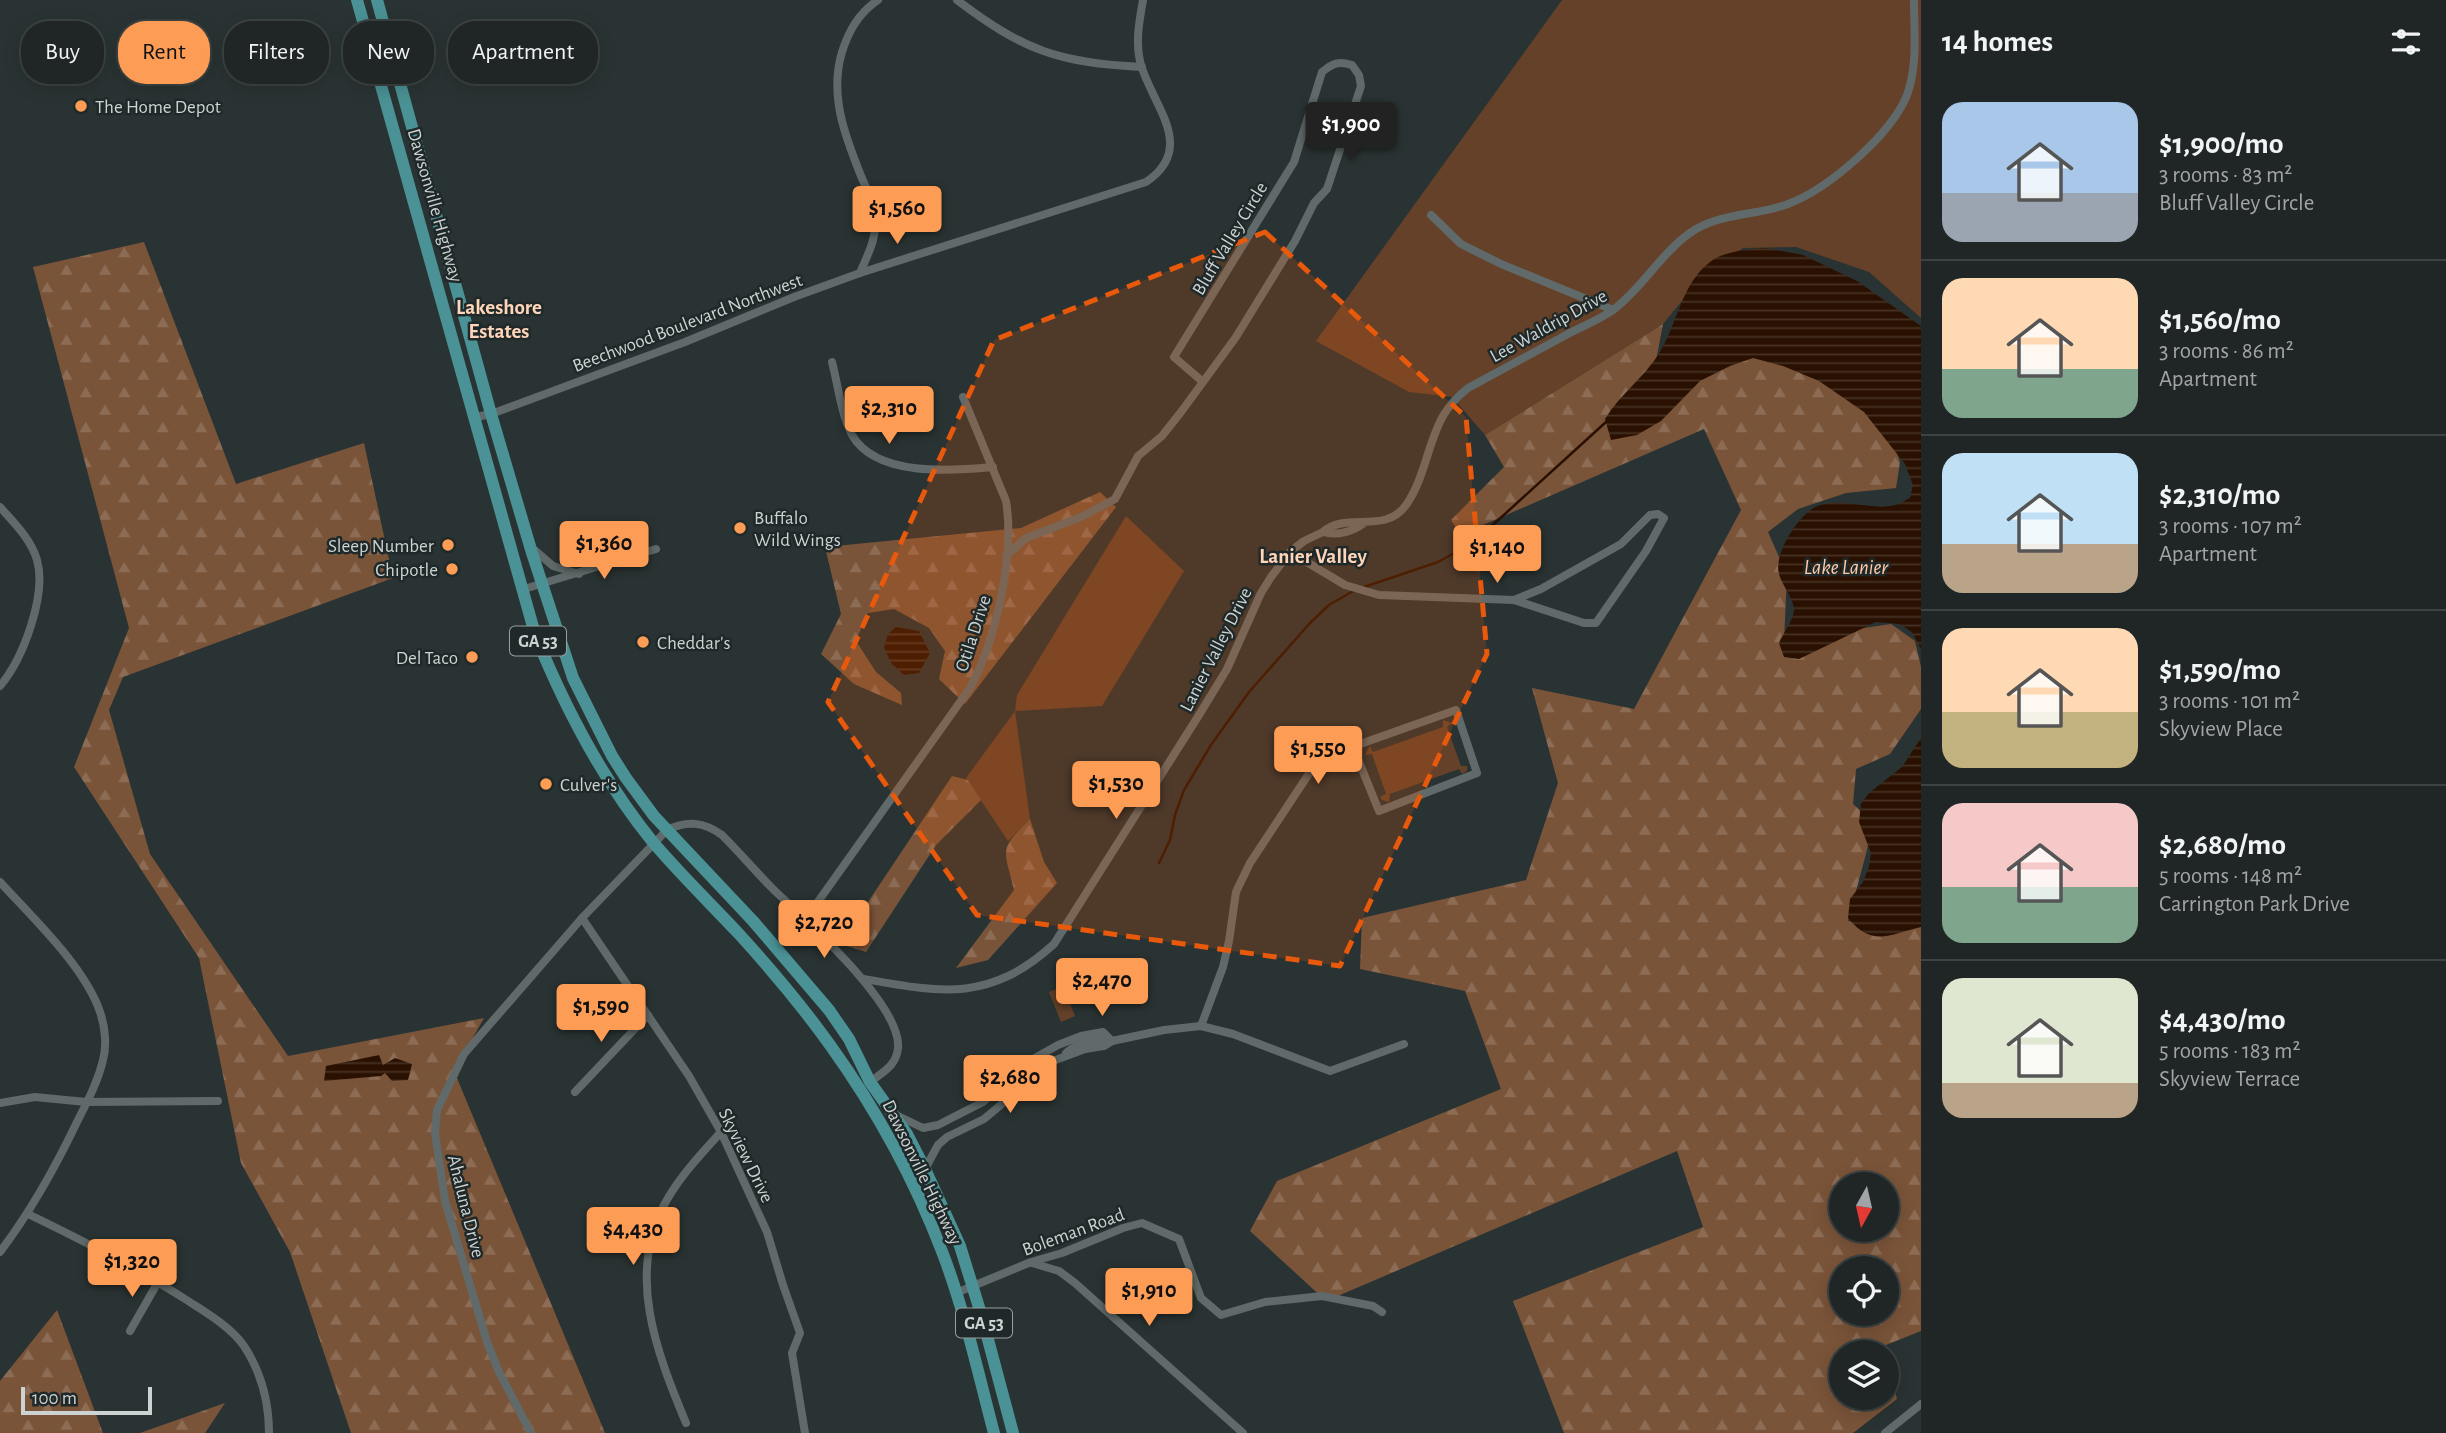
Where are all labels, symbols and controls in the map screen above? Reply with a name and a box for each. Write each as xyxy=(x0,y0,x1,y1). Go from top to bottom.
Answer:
chip: Buy xyxy=(21,21,104,84)
chip: Rent xyxy=(118,21,210,84)
chip: Filters xyxy=(224,21,329,84)
chip: New xyxy=(343,21,434,84)
chip: Apartment xyxy=(448,21,598,84)
icon: filters xyxy=(2387,23,2425,61)
text: 14 homes xyxy=(1942,27,2053,57)
marker: The Home Depot xyxy=(73,98,89,114)
place label: The Home Depot xyxy=(95,98,221,117)
pin: $1,900 xyxy=(1294,102,1408,162)
text: $1,900 xyxy=(1322,113,1380,136)
street label: Dawsonville Highway xyxy=(404,127,466,284)
text: $1,900/mo xyxy=(2159,129,2283,159)
icon: home xyxy=(1998,130,2082,214)
text: 3 rooms · 83 m² xyxy=(2159,164,2292,187)
street label: Bluff Valley Circle xyxy=(1189,179,1271,299)
pin: $1,560 xyxy=(840,187,954,246)
text: Bluff Valley Circle xyxy=(2159,192,2314,215)
text: $1,560 xyxy=(869,197,925,220)
street label: Beechwood Boulevard Northwest xyxy=(570,271,805,376)
street label: Lee Waldrip Drive xyxy=(1487,286,1610,366)
district label: Lakeshore Estates xyxy=(456,297,542,342)
text: $1,560/mo xyxy=(2159,305,2281,335)
icon: home xyxy=(1998,306,2082,390)
text: 3 rooms · 86 m² xyxy=(2159,340,2294,363)
text: Apartment xyxy=(2159,368,2257,391)
pin: $2,310 xyxy=(832,386,946,446)
text: $2,310 xyxy=(861,397,917,420)
text: $2,310/mo xyxy=(2159,480,2280,510)
icon: home xyxy=(1998,481,2082,565)
place label: Buffalo Wild Wings xyxy=(754,509,841,550)
text: 3 rooms · 107 m² xyxy=(2159,515,2302,538)
marker: Buffalo Wild Wings xyxy=(732,520,748,536)
pin: $1,360 xyxy=(547,522,661,581)
pin: $1,140 xyxy=(1440,526,1554,585)
text: $1,360 xyxy=(576,532,632,555)
text: $1,140 xyxy=(1469,536,1525,559)
place label: Sleep Number xyxy=(328,537,434,556)
marker: Sleep Number xyxy=(440,537,456,553)
text: Apartment xyxy=(2159,543,2257,566)
district label: Lanier Valley xyxy=(1259,546,1367,567)
water label: Lake Lanier xyxy=(1804,557,1889,578)
place label: Chipotle xyxy=(375,561,438,580)
marker: Chipotle xyxy=(444,561,460,577)
street label: Lanier Valley Drive xyxy=(1177,585,1256,715)
street label: Otila Drive xyxy=(952,593,995,674)
road number: GA 53 xyxy=(510,626,566,656)
marker: Cheddar's xyxy=(635,634,651,650)
place label: Cheddar's xyxy=(657,634,731,653)
place label: Del Taco xyxy=(396,649,458,668)
marker: Del Taco xyxy=(464,649,480,665)
text: $1,590/mo xyxy=(2159,655,2281,685)
icon: home xyxy=(1998,656,2082,740)
text: 3 rooms · 101 m² xyxy=(2159,690,2300,713)
text: Skyview Place xyxy=(2159,718,2283,741)
pin: $1,550 xyxy=(1261,726,1375,786)
text: $1,550 xyxy=(1290,737,1346,760)
pin: $1,530 xyxy=(1059,762,1173,821)
text: $1,530 xyxy=(1088,772,1144,795)
marker: Culver's xyxy=(538,776,554,792)
place label: Culver's xyxy=(560,776,617,795)
text: $2,680/mo xyxy=(2159,830,2286,860)
icon: home xyxy=(1998,831,2082,915)
text: 5 rooms · 148 m² xyxy=(2159,865,2302,888)
text: Carrington Park Drive xyxy=(2159,893,2350,916)
pin: $2,720 xyxy=(767,900,881,960)
text: $2,720 xyxy=(794,911,854,934)
pin: $2,470 xyxy=(1045,958,1159,1018)
text: $2,470 xyxy=(1072,969,1132,992)
pin: $1,590 xyxy=(544,984,658,1044)
text: $1,590 xyxy=(573,995,629,1018)
text: $4,430/mo xyxy=(2159,1005,2286,1035)
icon: home xyxy=(1998,1006,2082,1090)
text: 5 rooms · 183 m² xyxy=(2159,1040,2300,1063)
pin: $2,680 xyxy=(953,1056,1067,1115)
text: $2,680 xyxy=(980,1066,1040,1089)
text: Skyview Terrace xyxy=(2159,1068,2300,1091)
street label: Dawsonville Highway xyxy=(878,1097,965,1248)
street label: Skyview Drive xyxy=(715,1105,777,1206)
street label: Ahaluna Drive xyxy=(444,1153,487,1260)
north arrow xyxy=(1829,1172,1899,1242)
map controls xyxy=(1829,1172,1899,1410)
street label: Boleman Road xyxy=(1020,1205,1127,1260)
pin: $4,430 xyxy=(576,1208,690,1267)
text: $4,430 xyxy=(603,1218,663,1241)
pin: $1,320 xyxy=(75,1240,189,1299)
text: $1,320 xyxy=(104,1250,160,1273)
button: locate xyxy=(1829,1256,1899,1326)
pin: $1,910 xyxy=(1092,1268,1206,1328)
text: $1,910 xyxy=(1121,1279,1177,1302)
road number: GA 53 xyxy=(956,1308,1012,1338)
button: layers xyxy=(1829,1340,1899,1410)
scale bar xyxy=(21,1384,152,1416)
text: 100 m xyxy=(32,1389,77,1408)

